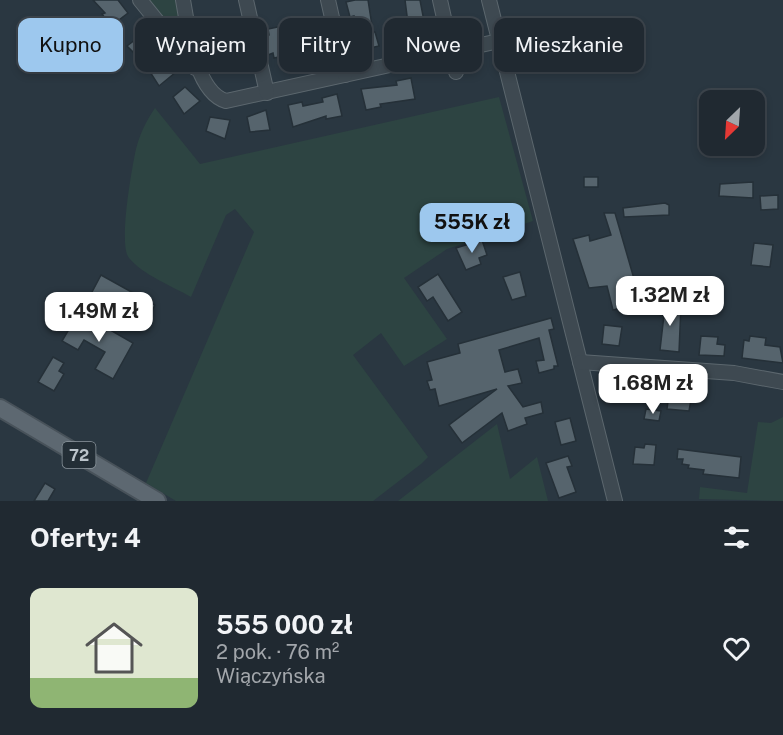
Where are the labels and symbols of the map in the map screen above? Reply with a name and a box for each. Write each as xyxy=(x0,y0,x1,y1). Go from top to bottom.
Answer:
north arrow xyxy=(699,90,765,156)
pin: 555K zł xyxy=(417,203,527,254)
pin: 1.32M zł xyxy=(608,276,732,327)
pin: 1.49M zł xyxy=(37,292,161,343)
pin: 1.68M zł xyxy=(591,364,715,415)
road number: 72 xyxy=(62,442,96,468)

